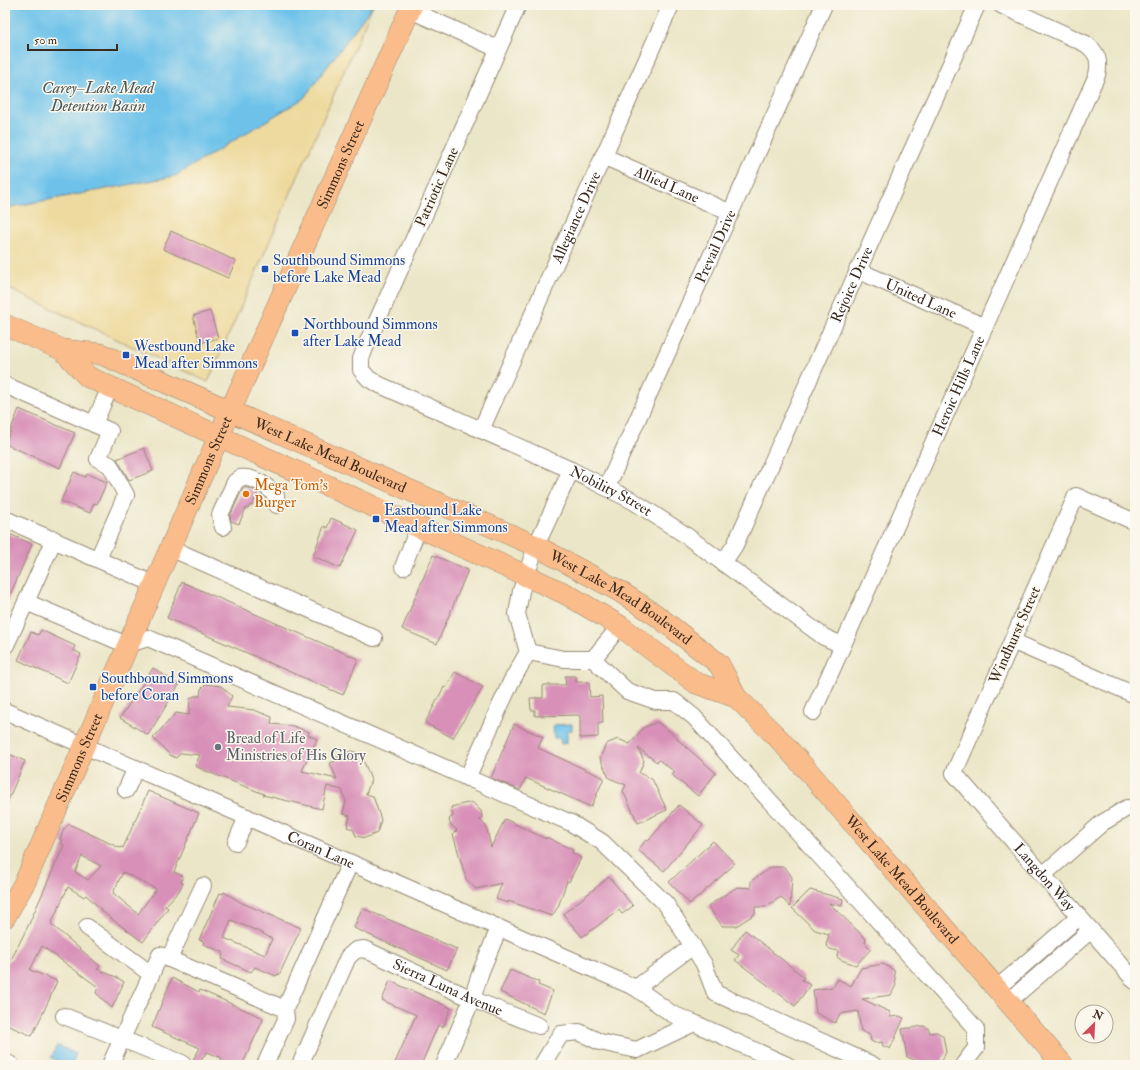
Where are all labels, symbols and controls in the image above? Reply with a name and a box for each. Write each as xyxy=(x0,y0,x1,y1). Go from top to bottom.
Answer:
scale bar xyxy=(28,26,117,52)
text: 50 m xyxy=(34,33,58,48)
water label: Carey–Lake Mead Detention Basin xyxy=(42,78,155,116)
street label: Simmons Street xyxy=(312,117,369,212)
street label: Patriotic Lane xyxy=(411,144,463,230)
street label: Allied Lane xyxy=(631,161,702,207)
street label: Allegiance Drive xyxy=(547,168,605,267)
street label: Prevail Drive xyxy=(691,207,740,286)
street label: Rejoice Drive xyxy=(826,244,877,326)
place label: Southbound Simmons before Lake Mead xyxy=(273,251,405,287)
marker: Southbound Simmons before Lake Mead xyxy=(260,264,270,274)
street label: United Lane xyxy=(882,274,960,323)
place label: Northbound Simmons after Lake Mead xyxy=(303,315,438,351)
marker: Northbound Simmons after Lake Mead xyxy=(290,328,300,338)
street label: Heroic Hills Lane xyxy=(928,333,989,439)
place label: Westbound Lake Mead after Simmons xyxy=(133,337,258,373)
marker: Westbound Lake Mead after Simmons xyxy=(121,350,131,360)
street label: Simmons Street xyxy=(181,413,236,508)
street label: West Lake Mead Boulevard xyxy=(250,413,410,497)
street label: Nobility Street xyxy=(567,461,656,520)
place label: Mega Tom's Burger xyxy=(254,476,328,512)
marker: Mega Tom's Burger xyxy=(241,489,251,499)
place label: Eastbound Lake Mead after Simmons xyxy=(384,501,508,537)
marker: Eastbound Lake Mead after Simmons xyxy=(371,514,381,524)
street label: West Lake Mead Boulevard xyxy=(545,545,696,649)
street label: Windhurst Street xyxy=(985,583,1045,688)
place label: Southbound Simmons before Coran xyxy=(101,669,233,705)
marker: Southbound Simmons before Coran xyxy=(88,682,98,692)
street label: Simmons Street xyxy=(51,710,107,805)
place label: Bread of Life Ministries of His Glory xyxy=(226,729,366,765)
marker: Bread of Life Ministries of His Glory xyxy=(213,742,223,752)
street label: West Lake Mead Boulevard xyxy=(840,810,963,948)
street label: Coran Lane xyxy=(284,827,358,873)
street label: Langdon Way xyxy=(1010,839,1080,915)
street label: Sierra Luna Avenue xyxy=(390,954,505,1020)
north arrow xyxy=(1074,1004,1114,1044)
text: N xyxy=(1090,1007,1106,1024)

